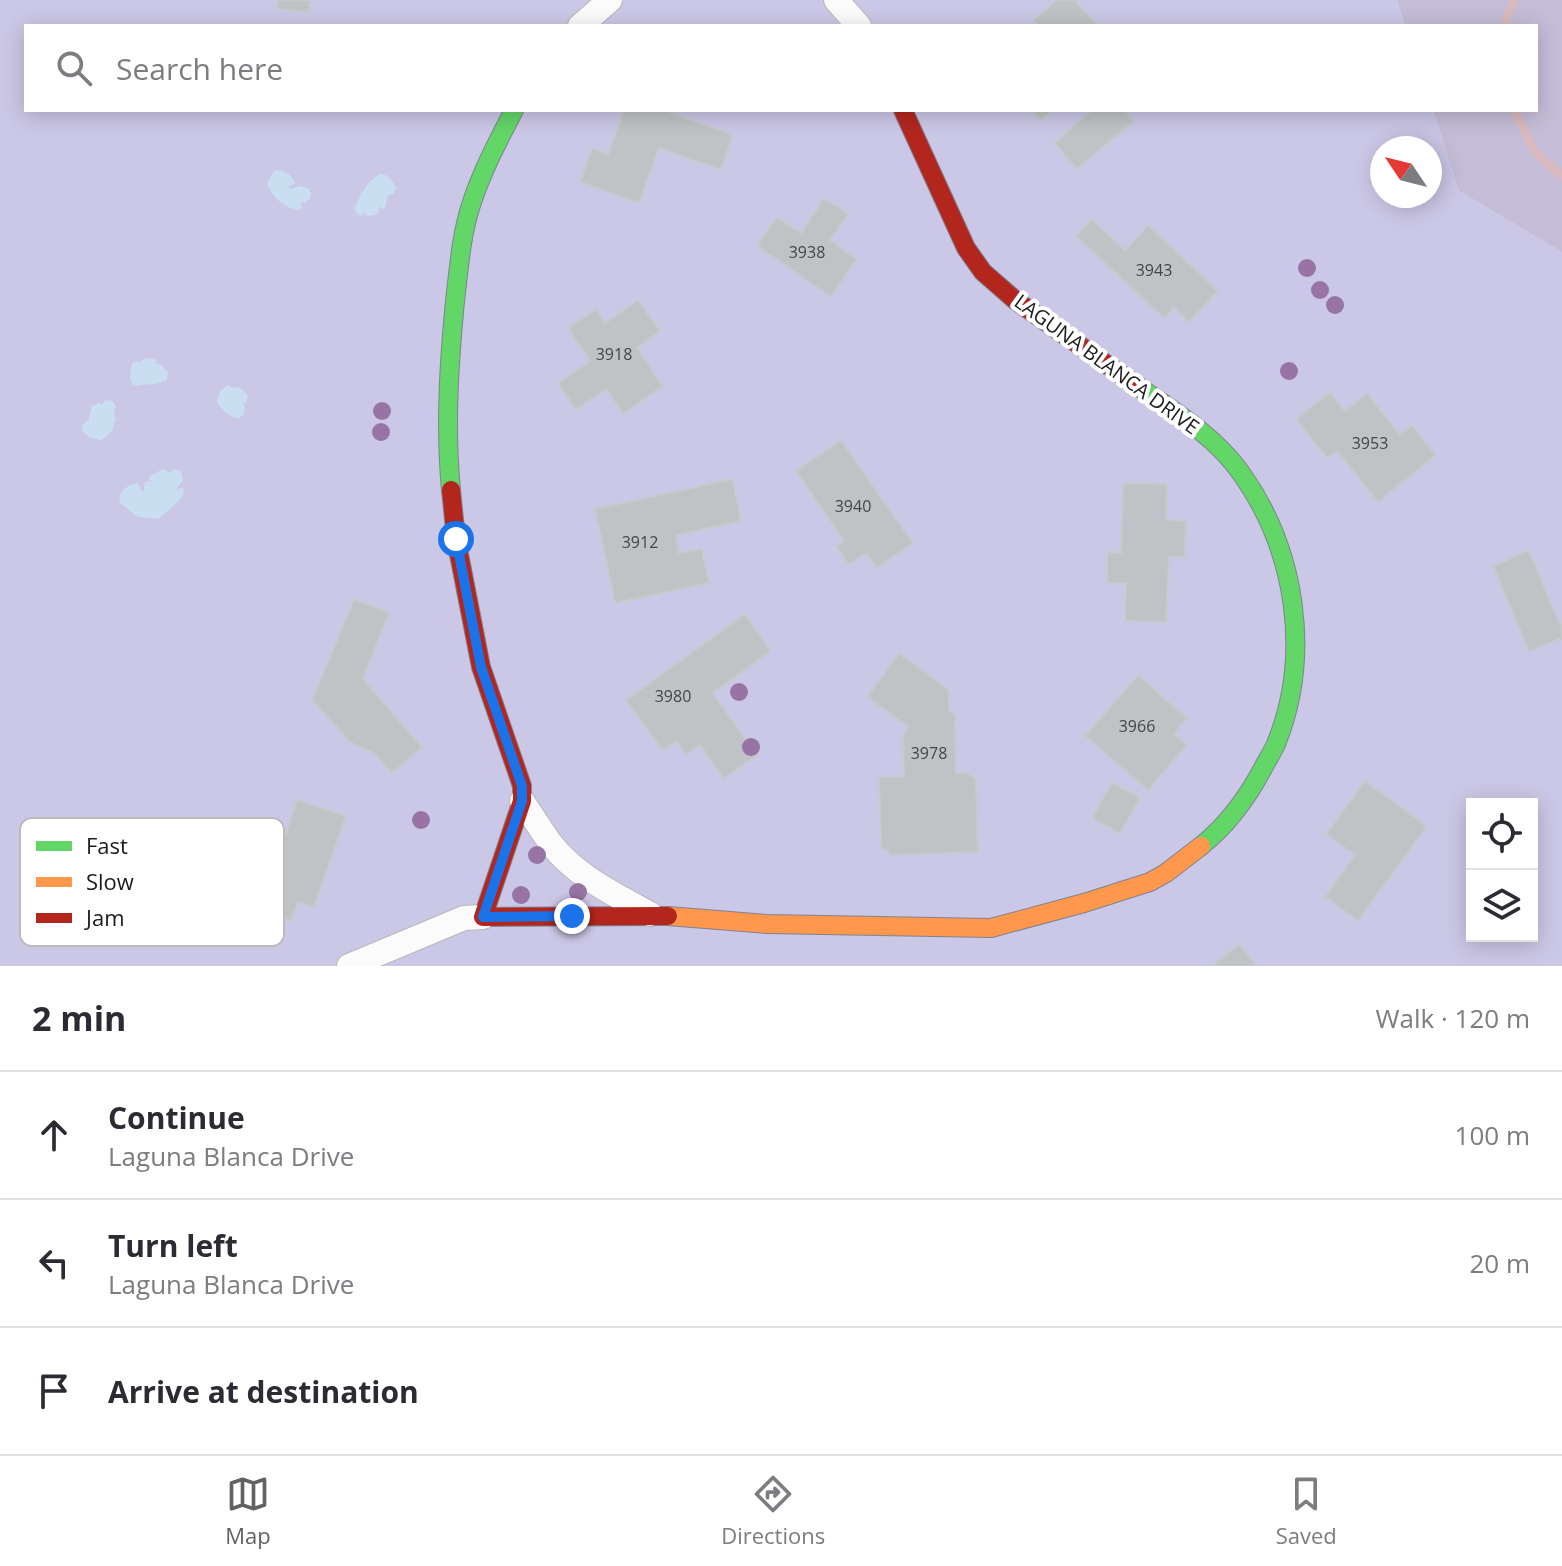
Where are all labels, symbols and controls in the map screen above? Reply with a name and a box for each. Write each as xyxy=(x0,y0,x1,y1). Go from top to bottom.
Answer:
search box xyxy=(24,24,1538,112)
icon: search xyxy=(52,46,96,90)
text: Search here xyxy=(116,48,283,89)
north arrow xyxy=(1370,136,1442,208)
house number: 3938 xyxy=(789,241,825,263)
house number: 3943 xyxy=(1136,259,1172,281)
street label: LAGUNA BLANCA DRIVE xyxy=(1009,288,1205,440)
house number: 3918 xyxy=(596,343,632,365)
house number: 3953 xyxy=(1352,432,1388,454)
house number: 3940 xyxy=(835,495,871,517)
route start xyxy=(438,521,474,557)
house number: 3912 xyxy=(622,531,658,553)
house number: 3980 xyxy=(655,685,691,707)
house number: 3966 xyxy=(1119,715,1155,737)
house number: 3978 xyxy=(911,742,947,764)
map controls xyxy=(1466,798,1538,942)
button: locate xyxy=(1466,798,1538,870)
legend xyxy=(20,818,284,946)
text: Fast xyxy=(86,830,128,860)
text: Slow xyxy=(86,866,134,896)
button: layers xyxy=(1466,870,1538,942)
route end xyxy=(554,898,590,934)
text: Jam xyxy=(84,902,125,932)
text: 2 min xyxy=(32,995,126,1041)
text: Walk · 120 m xyxy=(1376,1000,1530,1036)
text: Continue xyxy=(108,1097,245,1138)
icon: ahead xyxy=(32,1113,76,1157)
text: 100 m xyxy=(1455,1117,1530,1153)
text: Laguna Blanca Drive xyxy=(108,1138,354,1174)
text: Turn left xyxy=(108,1225,238,1266)
icon: left xyxy=(32,1241,76,1285)
text: 20 m xyxy=(1469,1245,1530,1281)
text: Laguna Blanca Drive xyxy=(108,1266,354,1302)
icon: arrive xyxy=(32,1369,76,1413)
text: Arrive at destination xyxy=(108,1371,419,1412)
tab: Map xyxy=(225,1472,271,1550)
tab: Directions xyxy=(721,1472,825,1550)
tab: Saved xyxy=(1276,1472,1337,1550)

